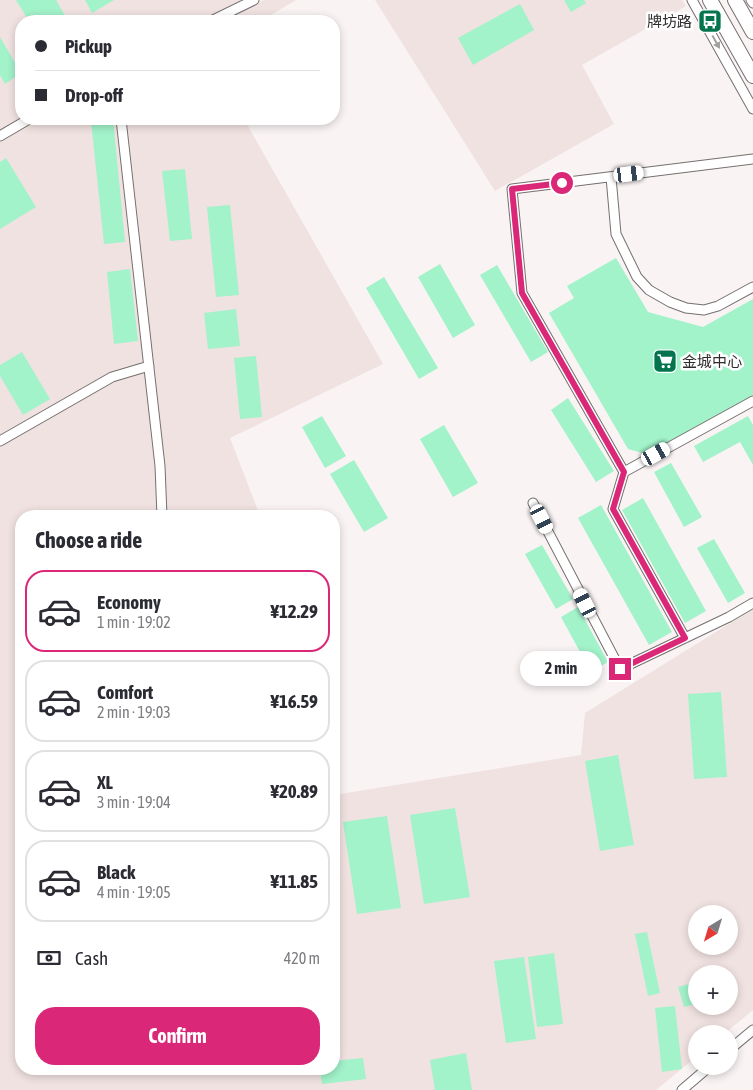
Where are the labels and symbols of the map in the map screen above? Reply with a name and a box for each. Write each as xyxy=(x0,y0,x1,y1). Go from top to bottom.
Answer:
bus stop icon: 牌坊路 xyxy=(697,8,723,34)
place label: 牌坊路 xyxy=(647,13,692,30)
one-way arrow xyxy=(712,35,720,50)
car xyxy=(613,165,644,183)
route start xyxy=(551,172,573,194)
supermarket icon: 金城中心 xyxy=(652,348,678,374)
place label: 金城中心 xyxy=(682,353,742,370)
car xyxy=(639,440,672,468)
car xyxy=(528,502,555,536)
car xyxy=(571,586,598,620)
callout: 2 min xyxy=(520,652,602,686)
route end xyxy=(609,658,631,680)
north arrow xyxy=(688,905,738,955)

